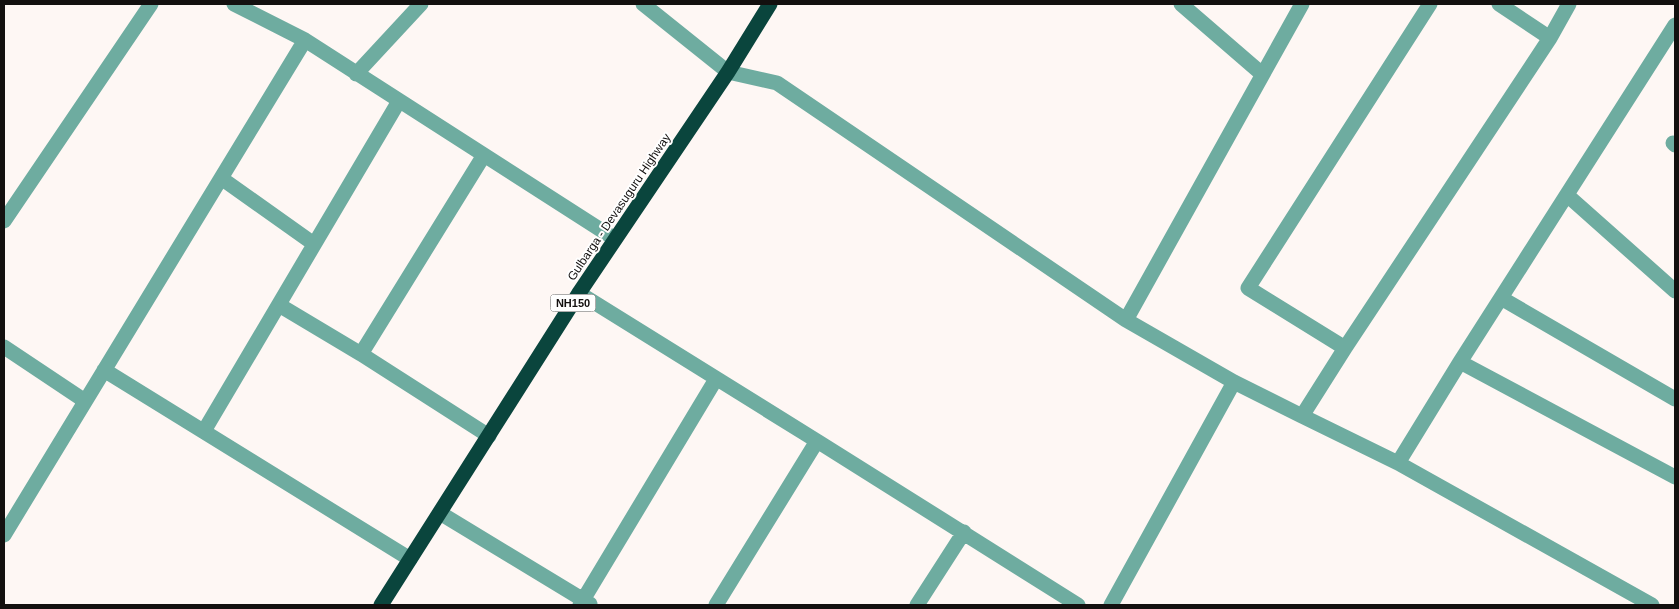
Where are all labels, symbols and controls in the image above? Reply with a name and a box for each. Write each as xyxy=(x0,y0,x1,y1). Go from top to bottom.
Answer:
street label: Gulbarga - Devasuguru Highway xyxy=(565,131,673,283)
road number: NH150 xyxy=(550,294,596,312)

